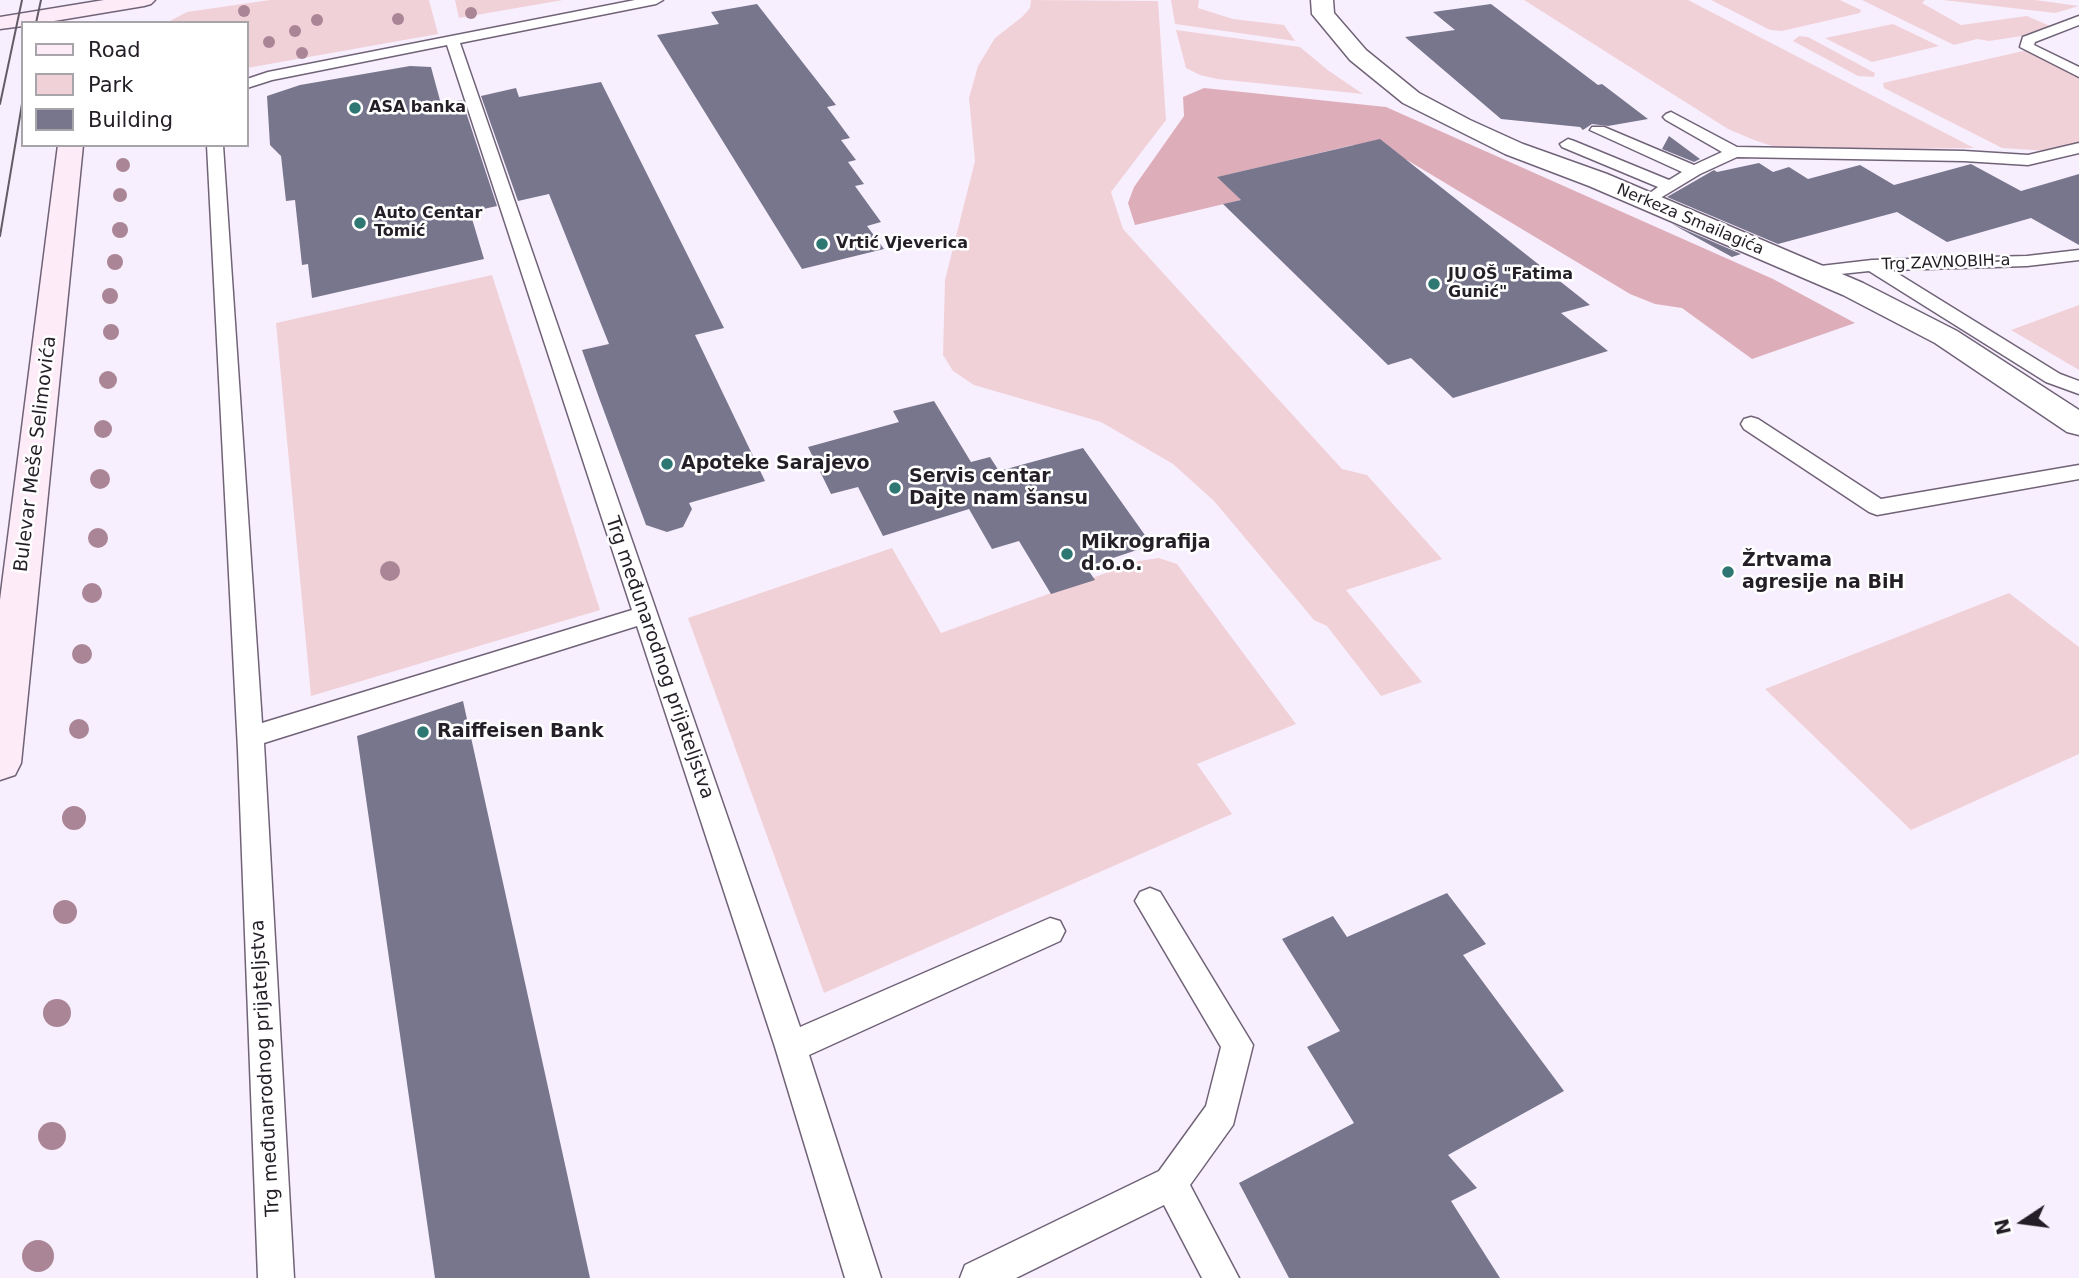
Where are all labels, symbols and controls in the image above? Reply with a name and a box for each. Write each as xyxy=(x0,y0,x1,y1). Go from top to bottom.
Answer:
legend xyxy=(21,21,248,147)
text: Road xyxy=(88,38,141,62)
text: Park xyxy=(88,73,133,97)
place label: ASA banka xyxy=(369,98,466,118)
marker: ASA banka xyxy=(347,100,363,116)
text: Building xyxy=(88,108,173,132)
street label: Nerkeza Smailagića xyxy=(1614,180,1766,260)
place label: Auto Centar Tomić xyxy=(374,204,482,242)
marker: Auto Centar Tomić xyxy=(352,215,368,231)
place label: Vrtić Vjeverica xyxy=(836,234,968,254)
marker: Vrtić Vjeverica xyxy=(814,236,830,252)
street label: Trg ZAVNOBIH-a xyxy=(1881,251,2011,275)
place label: JU OŠ "Fatima Gunić" xyxy=(1448,265,1573,303)
marker: JU OŠ "Fatima Gunić" xyxy=(1426,276,1442,292)
street label: Bulevar Meše Selimovića xyxy=(10,335,62,573)
place label: Apoteke Sarajevo xyxy=(681,453,869,475)
marker: Apoteke Sarajevo xyxy=(659,456,675,472)
place label: Servis centar Dajte nam šansu xyxy=(909,466,1088,510)
marker: Servis centar Dajte nam šansu xyxy=(887,480,903,496)
street label: Trg međunarodnog prijateljstva xyxy=(600,514,718,802)
place label: Mikrografija d.o.o. xyxy=(1081,532,1211,576)
marker: Mikrografija d.o.o. xyxy=(1059,546,1075,562)
place label: Žrtvama agresije na BiH xyxy=(1742,550,1904,594)
marker: Žrtvama agresije na BiH xyxy=(1720,564,1736,580)
place label: Raiffeisen Bank xyxy=(437,721,604,743)
marker: Raiffeisen Bank xyxy=(415,724,431,740)
street label: Trg međunarodnog prijateljstva xyxy=(247,919,285,1217)
north arrow xyxy=(1988,1187,2058,1257)
text: N xyxy=(1990,1217,2015,1237)

